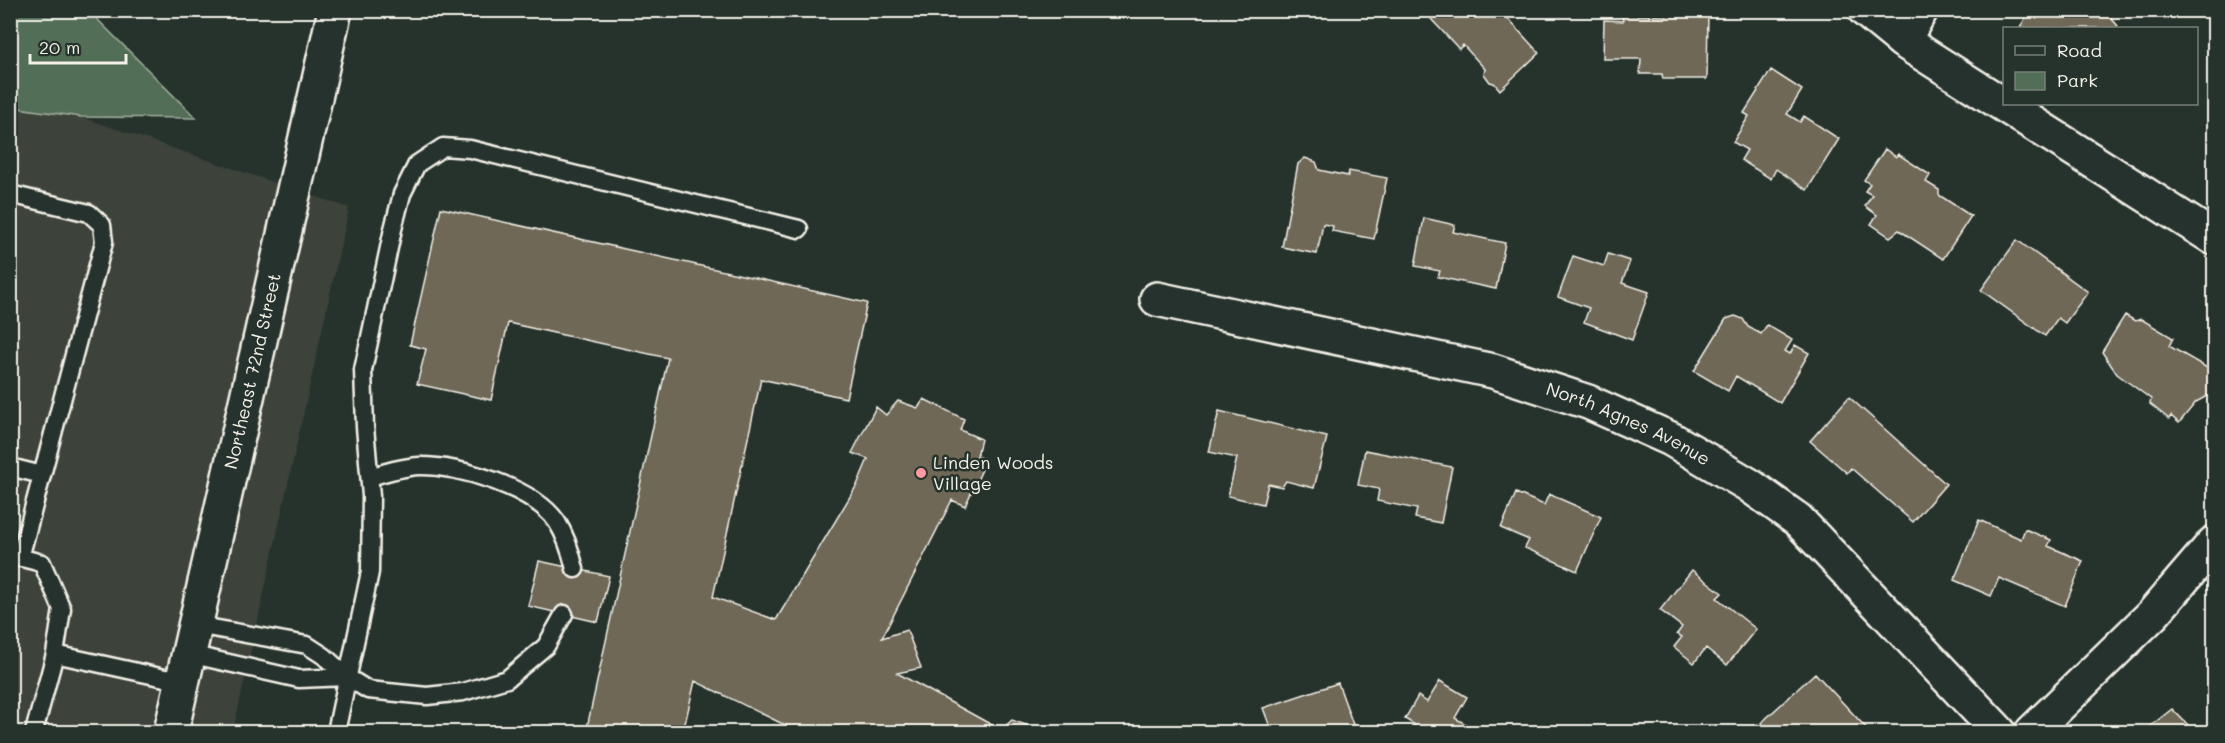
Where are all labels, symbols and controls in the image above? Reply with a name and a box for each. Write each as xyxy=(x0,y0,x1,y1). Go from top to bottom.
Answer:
scale bar xyxy=(30,27,126,65)
legend xyxy=(2003,27,2198,105)
text: 20 m xyxy=(39,35,80,59)
text: Road xyxy=(2057,38,2102,62)
text: Park xyxy=(2057,68,2098,92)
street label: Northeast 72nd Street xyxy=(218,271,286,471)
street label: North Agnes Avenue xyxy=(1543,376,1715,471)
place label: Linden Woods Village xyxy=(933,450,1054,495)
marker: Linden Woods Village xyxy=(914,466,928,480)

